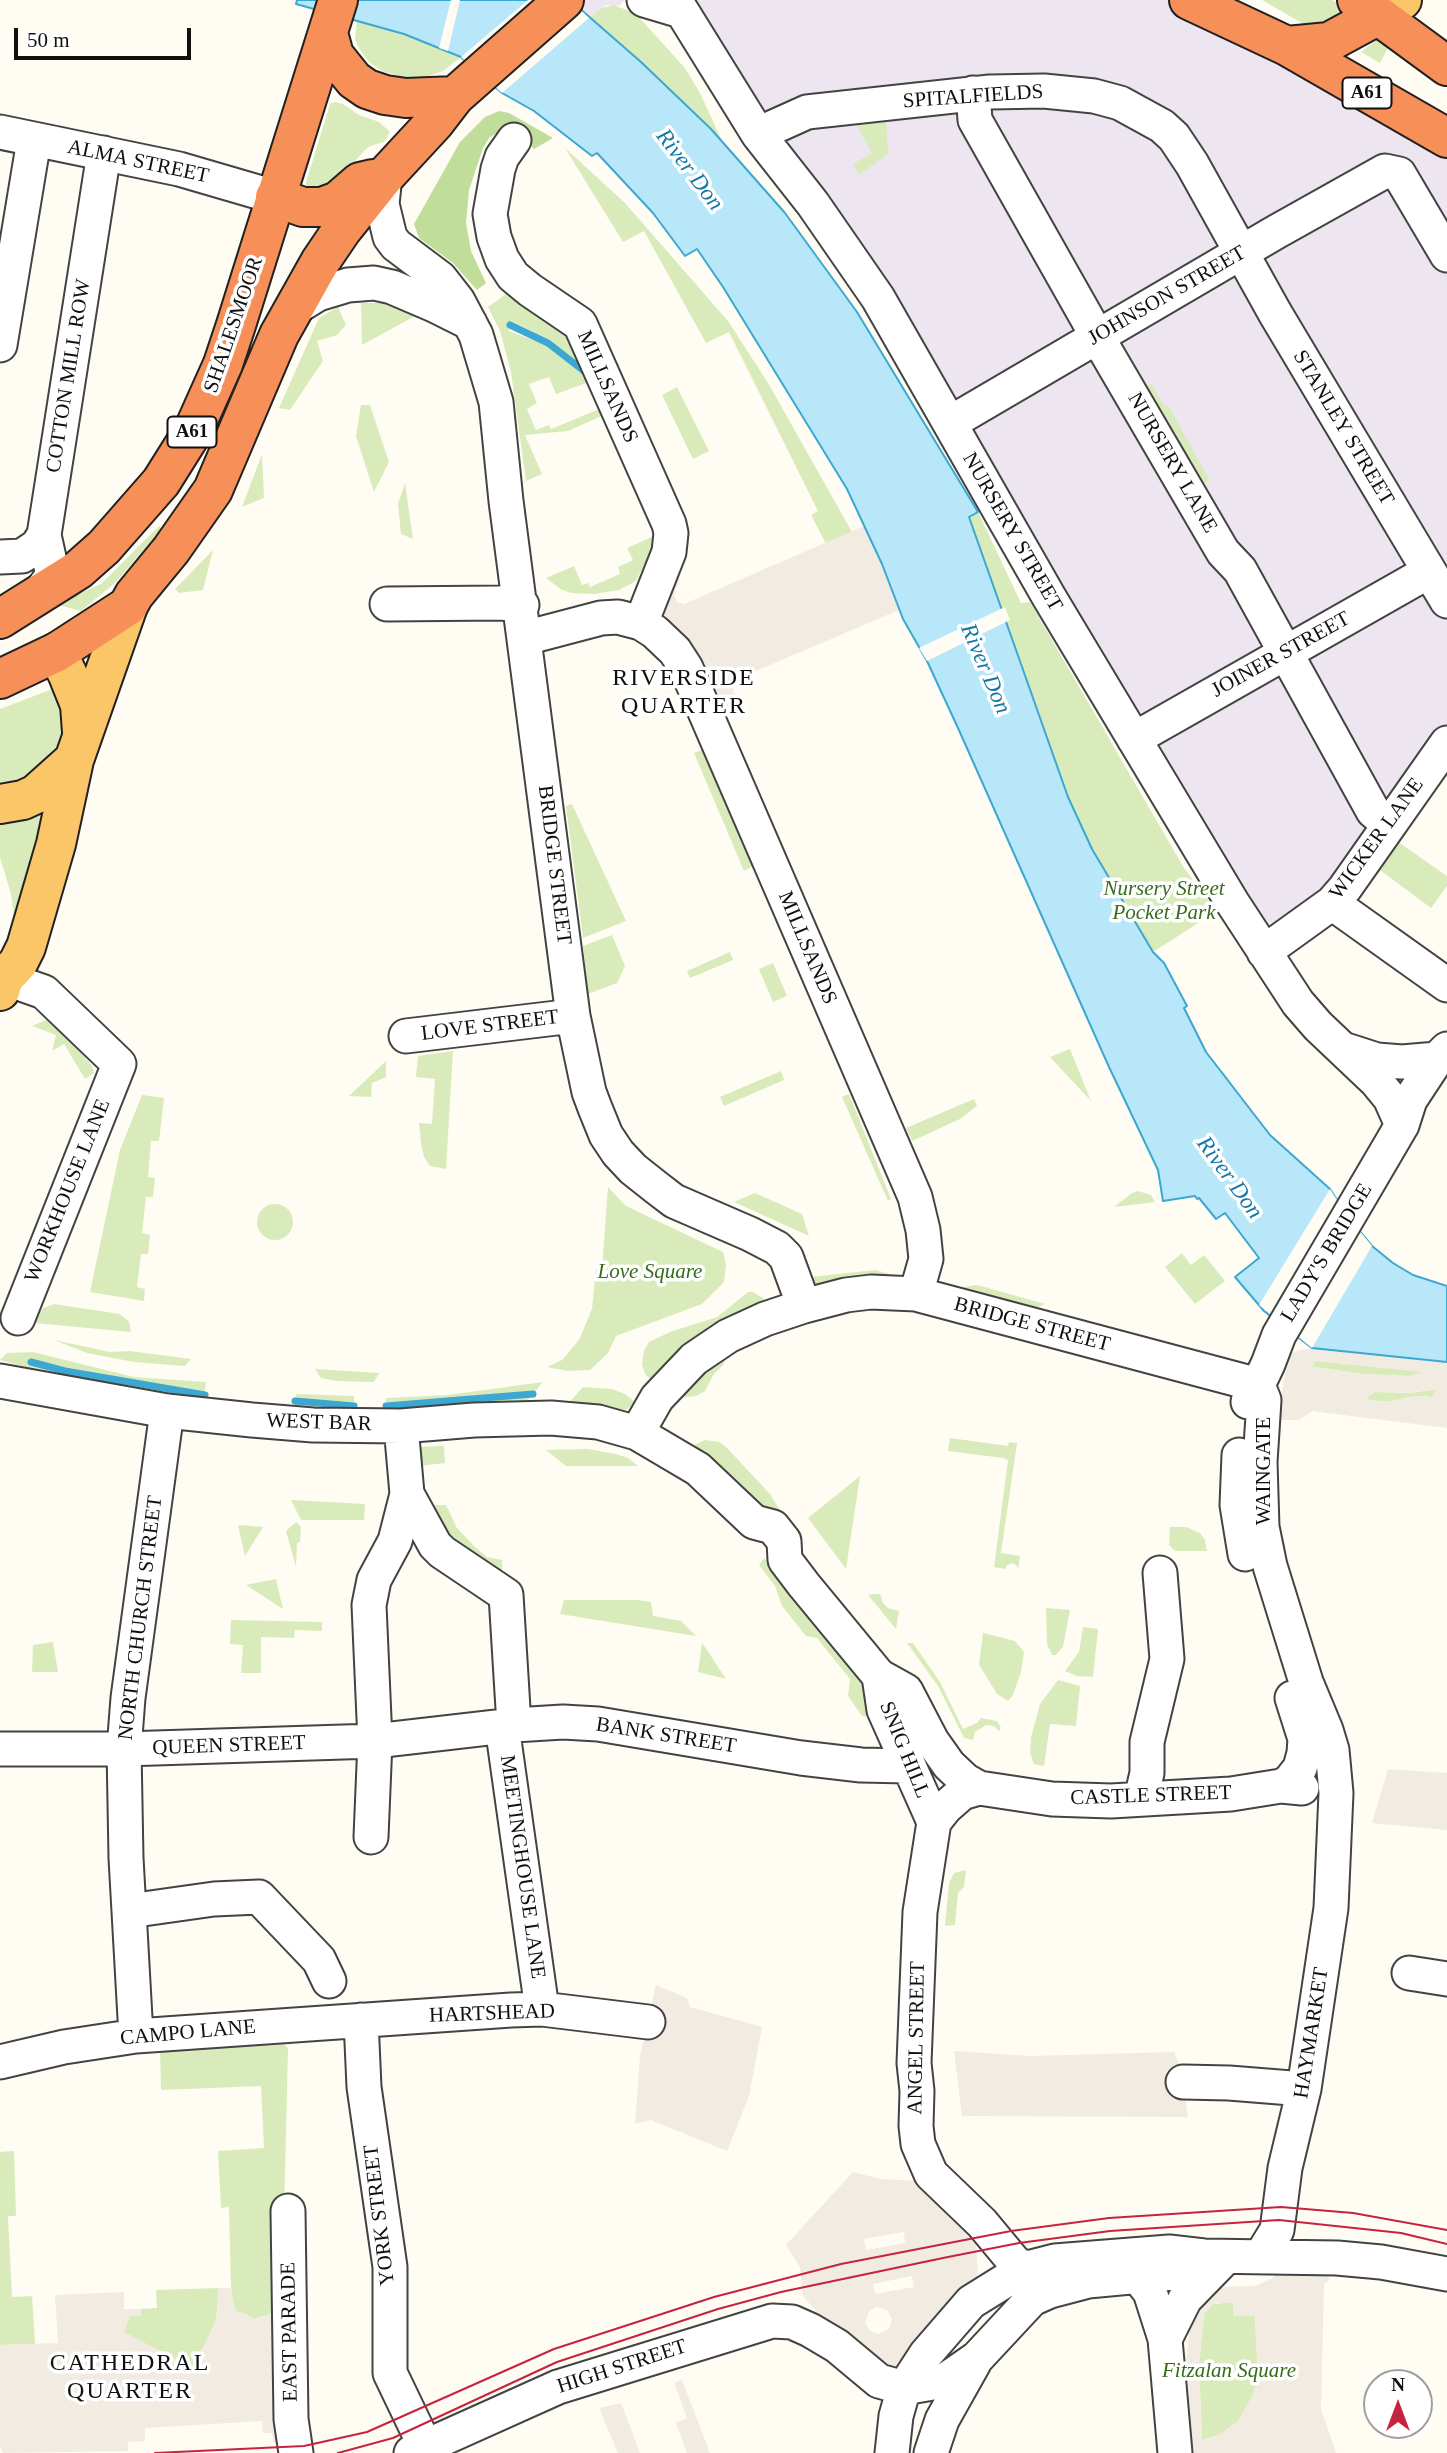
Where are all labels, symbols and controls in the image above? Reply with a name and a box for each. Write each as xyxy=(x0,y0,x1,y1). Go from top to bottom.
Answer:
scale bar xyxy=(18,14,194,58)
text: 50 m xyxy=(27,28,70,52)
road number: A61 xyxy=(1342,78,1392,108)
street label: SPITALFIELDS xyxy=(902,80,1044,114)
water label: River Don xyxy=(649,124,729,216)
street label: ALMA STREET xyxy=(65,135,211,189)
street label: JOHNSON STREET xyxy=(1084,241,1250,351)
street label: SHALESMOOR xyxy=(199,254,269,396)
street label: COTTON MILL ROW xyxy=(41,277,97,475)
street label: MILLSANDS xyxy=(571,327,643,447)
street label: STANLEY STREET xyxy=(1287,346,1399,510)
street label: NURSERY LANE xyxy=(1122,388,1222,538)
road number: A61 xyxy=(168,416,216,448)
street label: NURSERY STREET xyxy=(956,448,1068,616)
street label: JOINER STREET xyxy=(1207,607,1355,703)
water label: River Don xyxy=(954,620,1016,718)
district label: RIVERSIDE QUARTER xyxy=(613,665,755,721)
street label: WICKER LANE xyxy=(1324,773,1430,905)
street label: BRIDGE STREET xyxy=(532,784,576,946)
park label: Nursery Street Pocket Park xyxy=(1103,876,1225,926)
street label: MILLSANDS xyxy=(772,888,842,1008)
street label: LOVE STREET xyxy=(420,1005,560,1047)
street label: WORKHOUSE LANE xyxy=(20,1096,116,1286)
water label: River Don xyxy=(1190,1131,1268,1225)
street label: LADY'S BRIDGE xyxy=(1276,1179,1378,1327)
park label: Love Square xyxy=(598,1259,702,1285)
street label: BRIDGE STREET xyxy=(951,1292,1113,1358)
street label: WEST BAR xyxy=(266,1409,372,1437)
street label: WAINGATE xyxy=(1251,1417,1277,1525)
street label: NORTH CHURCH STREET xyxy=(113,1494,169,1742)
street label: SNIG HILL xyxy=(873,1698,935,1802)
street label: BANK STREET xyxy=(594,1712,738,1760)
street label: QUEEN STREET xyxy=(152,1731,306,1761)
street label: MEETINGHOUSE LANE xyxy=(494,1753,550,1981)
street label: CASTLE STREET xyxy=(1070,1781,1232,1811)
street label: ANGEL STREET xyxy=(903,1961,931,2115)
street label: HAYMARKET xyxy=(1289,1966,1335,2100)
street label: HARTSHEAD xyxy=(429,1999,555,2029)
street label: CAMPO LANE xyxy=(119,2015,257,2051)
street label: YORK STREET xyxy=(359,2143,401,2287)
street label: EAST PARADE xyxy=(276,2262,304,2402)
street label: HIGH STREET xyxy=(554,2334,690,2400)
district label: CATHEDRAL QUARTER xyxy=(51,2350,209,2406)
park label: Fitzalan Square xyxy=(1162,2358,1296,2384)
north arrow xyxy=(1363,2369,1433,2439)
text: N xyxy=(1391,2374,1405,2395)

